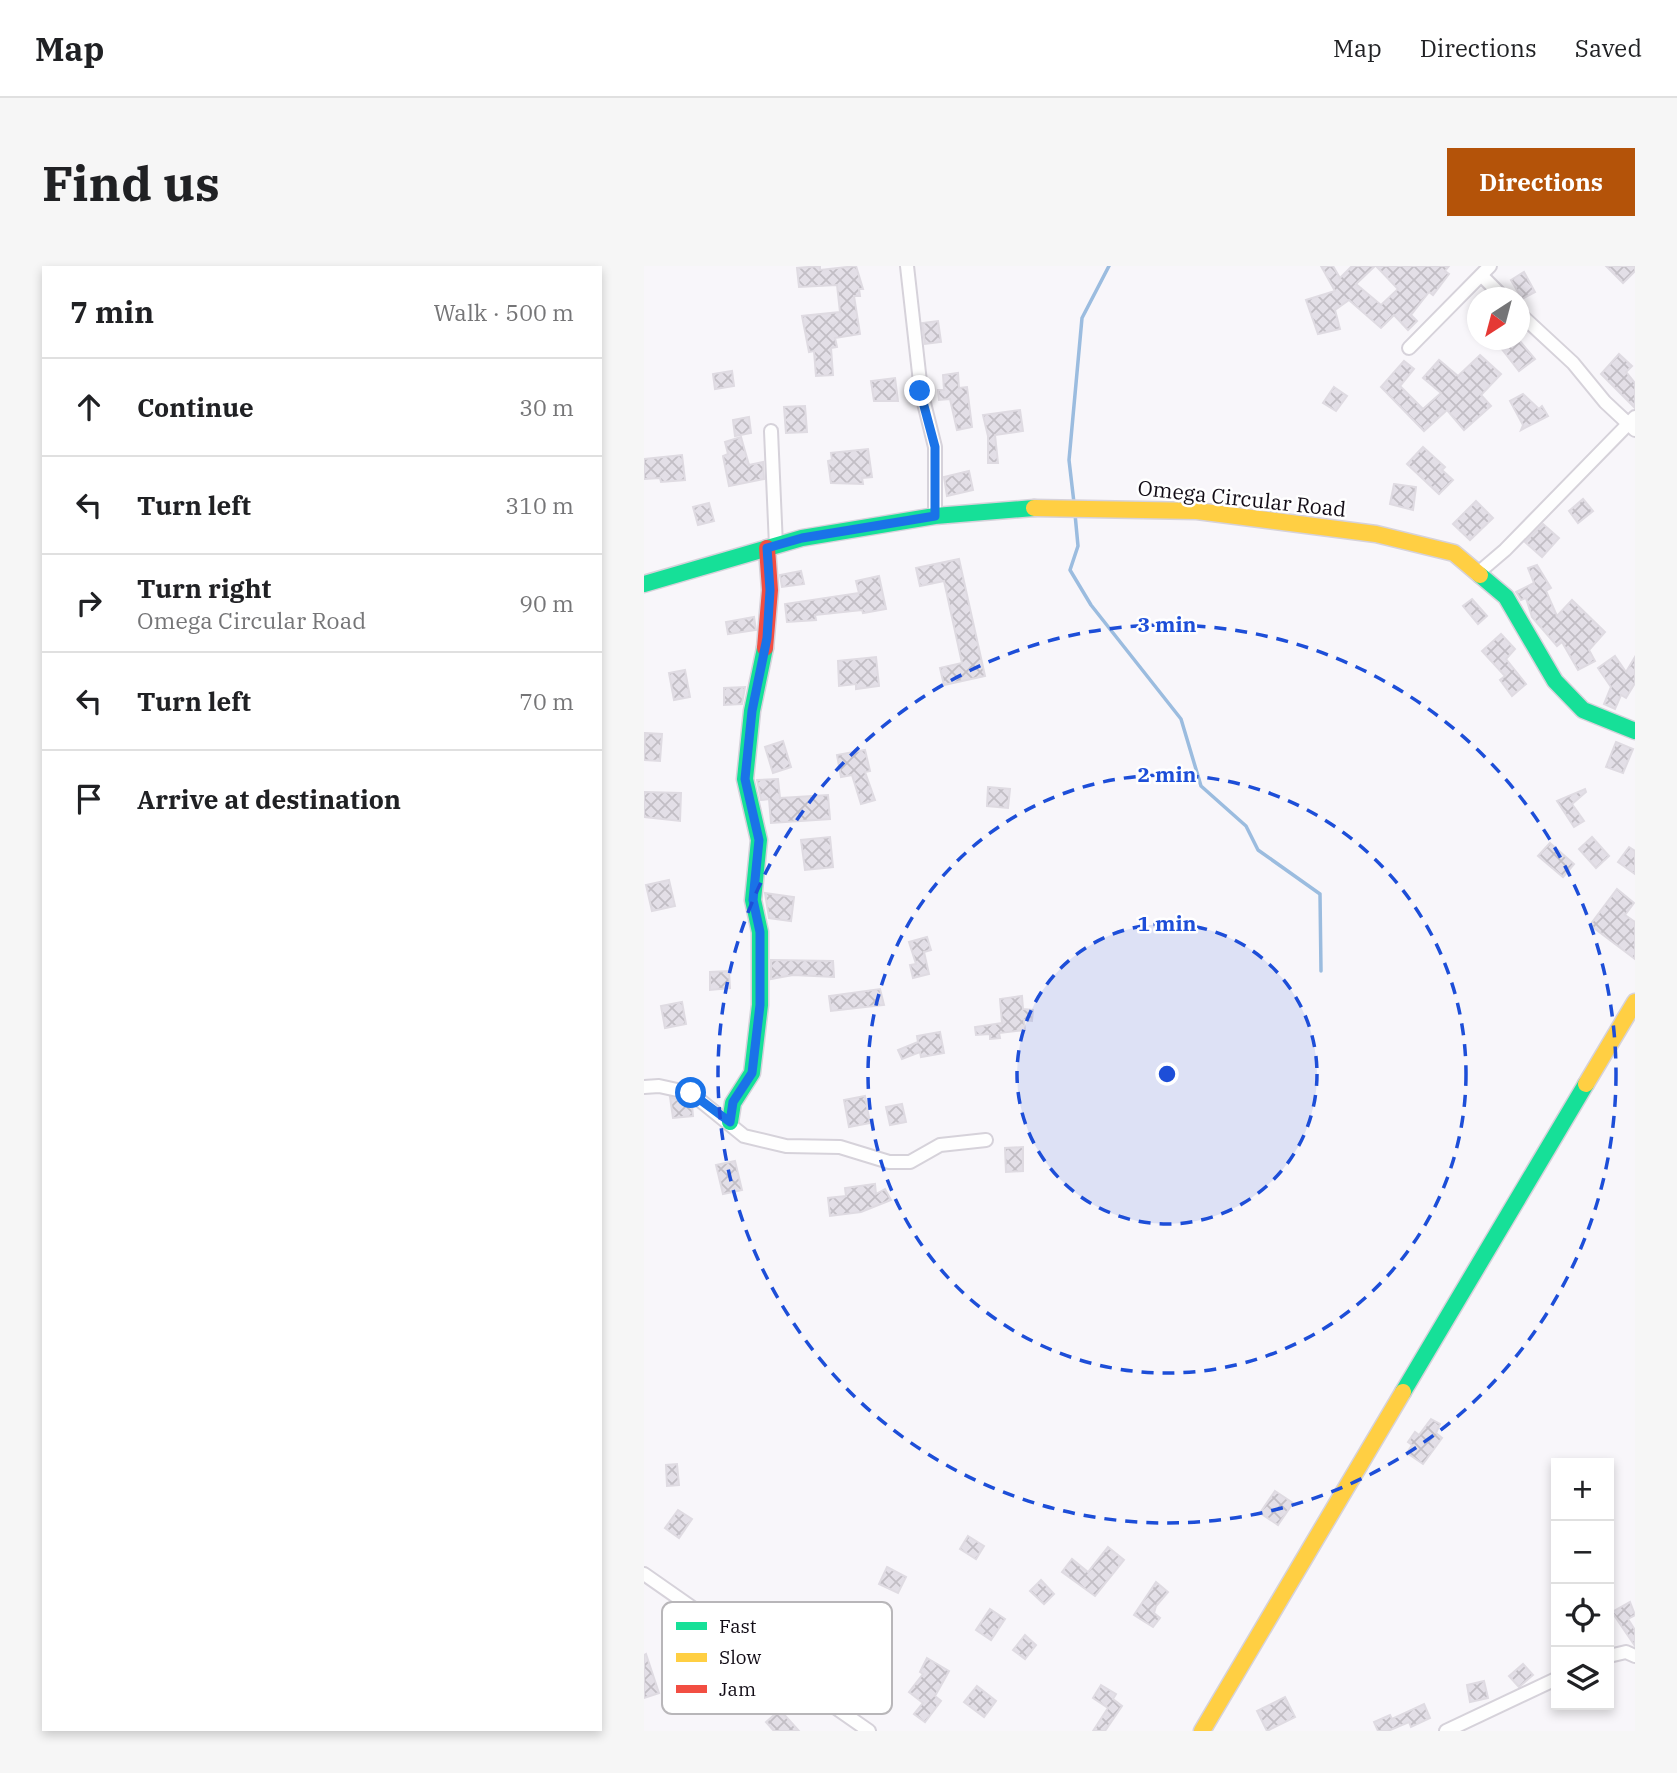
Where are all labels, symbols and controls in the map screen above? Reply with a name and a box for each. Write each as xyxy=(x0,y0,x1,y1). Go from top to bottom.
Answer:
text: Map xyxy=(35,27,104,70)
text: Map xyxy=(1333,32,1382,64)
text: Directions xyxy=(1420,32,1537,64)
text: Saved xyxy=(1575,32,1642,64)
button: Directions xyxy=(1447,148,1635,216)
text: Find us xyxy=(42,151,220,214)
north arrow xyxy=(1467,287,1530,350)
text: 7 min xyxy=(70,292,154,331)
text: Walk · 500 m xyxy=(433,297,574,327)
route end xyxy=(904,375,935,406)
icon: ahead xyxy=(70,388,108,426)
text: Continue xyxy=(137,390,254,424)
text: 30 m xyxy=(519,392,574,422)
street label: Omega Circular Road xyxy=(1136,473,1348,523)
icon: left xyxy=(70,486,108,524)
text: Turn left xyxy=(137,488,251,522)
text: 310 m xyxy=(505,490,574,520)
text: Turn right xyxy=(137,571,271,605)
icon: right xyxy=(70,584,108,622)
text: 90 m xyxy=(519,588,574,618)
text: Omega Circular Road xyxy=(137,605,366,635)
text: 3 min xyxy=(1138,610,1196,638)
icon: left xyxy=(70,682,108,720)
text: Turn left xyxy=(137,684,251,718)
text: 70 m xyxy=(519,686,574,716)
text: 2 min xyxy=(1138,760,1196,788)
icon: arrive xyxy=(70,780,108,818)
text: Arrive at destination xyxy=(137,782,401,816)
text: 1 min xyxy=(1138,909,1196,937)
centre of rings xyxy=(1155,1062,1179,1086)
route start xyxy=(675,1077,706,1108)
map controls xyxy=(1551,1458,1614,1710)
button: + xyxy=(1551,1458,1614,1521)
button: − xyxy=(1551,1521,1614,1584)
button: locate xyxy=(1551,1584,1614,1647)
legend xyxy=(662,1602,892,1714)
text: Fast xyxy=(719,1614,757,1638)
text: Slow xyxy=(719,1645,761,1669)
button: layers xyxy=(1551,1647,1614,1710)
text: Jam xyxy=(719,1677,756,1701)

